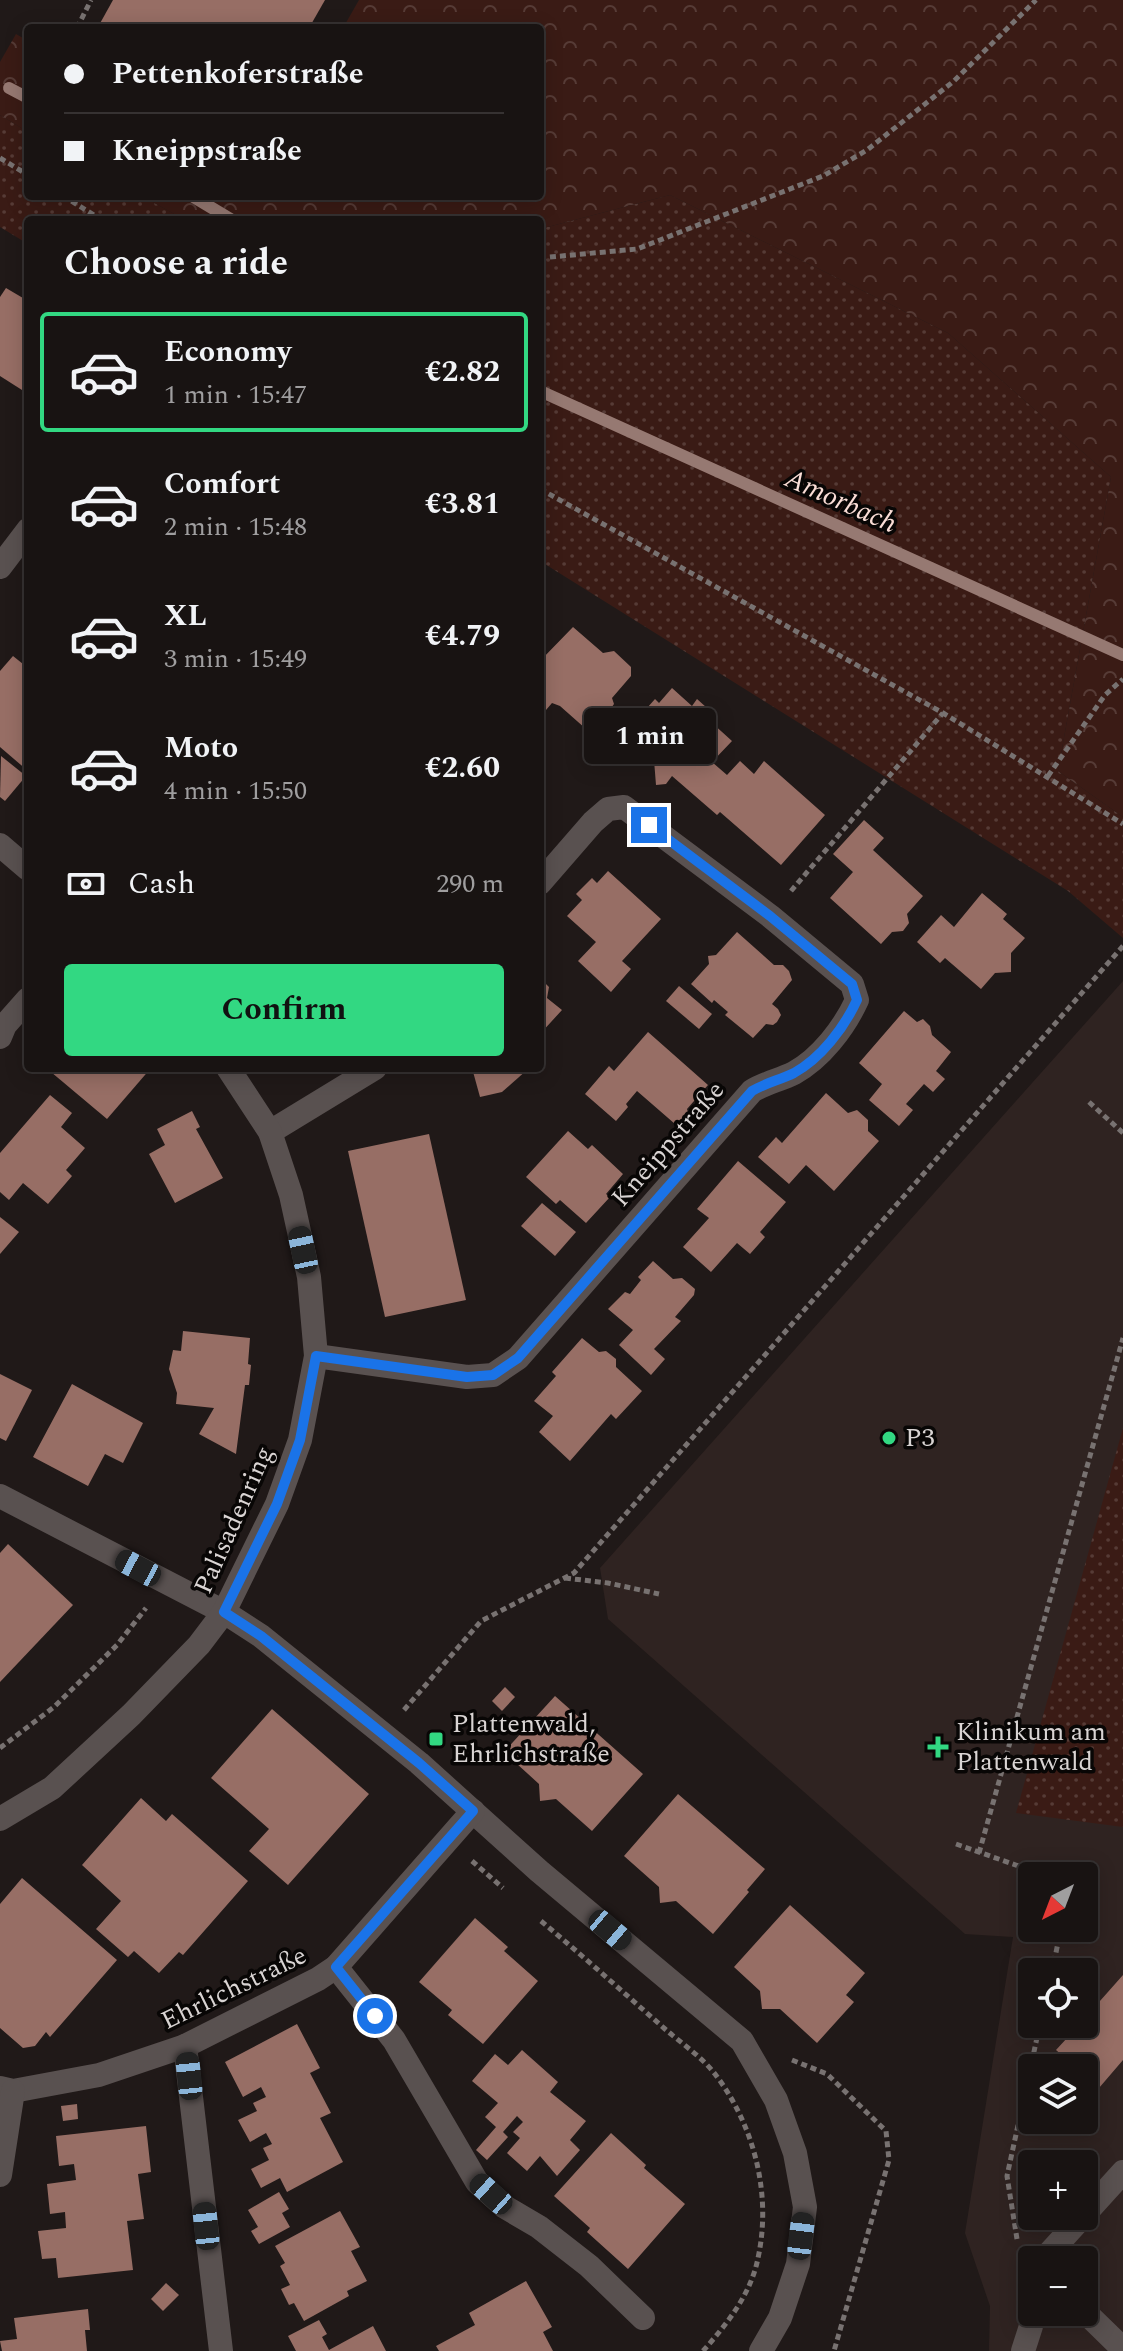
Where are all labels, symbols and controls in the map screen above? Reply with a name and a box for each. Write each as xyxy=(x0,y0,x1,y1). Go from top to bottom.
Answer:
text: Pettenkoferstraße xyxy=(112,51,364,97)
text: Kneippstraße xyxy=(112,128,302,174)
text: Choose a ride xyxy=(64,236,288,291)
text: Economy xyxy=(164,329,291,375)
icon: car xyxy=(68,336,140,408)
text: €2.82 xyxy=(425,349,500,395)
text: 1 min · 15:47 xyxy=(164,375,307,415)
water label: Amorbach xyxy=(777,457,904,545)
text: Comfort xyxy=(164,461,280,507)
icon: car xyxy=(68,468,140,540)
text: €3.81 xyxy=(425,481,500,527)
text: 2 min · 15:48 xyxy=(164,507,307,547)
text: XL xyxy=(164,593,207,639)
icon: car xyxy=(68,600,140,672)
text: €4.79 xyxy=(425,613,500,659)
text: 3 min · 15:49 xyxy=(164,639,307,679)
callout: 1 min xyxy=(583,709,715,765)
text: 1 min xyxy=(615,716,685,756)
text: Moto xyxy=(164,725,238,771)
icon: car xyxy=(68,732,140,804)
text: €2.60 xyxy=(425,745,500,791)
text: 4 min · 15:50 xyxy=(164,771,307,811)
route end xyxy=(631,807,667,843)
text: Cash xyxy=(128,861,195,907)
icon: cash xyxy=(64,862,108,906)
text: 290 m xyxy=(436,864,504,904)
button: Confirm xyxy=(64,964,504,1056)
street label: Kneippstraße xyxy=(602,1072,734,1216)
car xyxy=(286,1224,320,1276)
place label: P3 xyxy=(905,1418,935,1458)
marker: P3 xyxy=(880,1429,898,1447)
street label: Palisadenring xyxy=(184,1440,284,1600)
car xyxy=(111,1546,165,1590)
place label: Plattenwald, Ehrlichstraße xyxy=(452,1704,610,1774)
place label: Klinikum am Plattenwald xyxy=(956,1712,1106,1782)
marker: Plattenwald, Ehrlichstraße xyxy=(427,1730,445,1748)
marker: Klinikum am Plattenwald xyxy=(927,1736,949,1758)
north arrow xyxy=(1018,1862,1098,1942)
map controls xyxy=(1018,1862,1098,2326)
car xyxy=(584,1905,636,1955)
street label: Ehrlichstraße xyxy=(154,1935,314,2041)
button: locate xyxy=(1018,1958,1098,2038)
route start xyxy=(357,1998,393,2034)
car xyxy=(175,2051,203,2101)
button: layers xyxy=(1018,2054,1098,2134)
button: + xyxy=(1018,2150,1098,2230)
car xyxy=(465,2169,517,2219)
car xyxy=(192,2201,220,2251)
car xyxy=(786,2211,816,2261)
button: − xyxy=(1018,2246,1098,2326)

